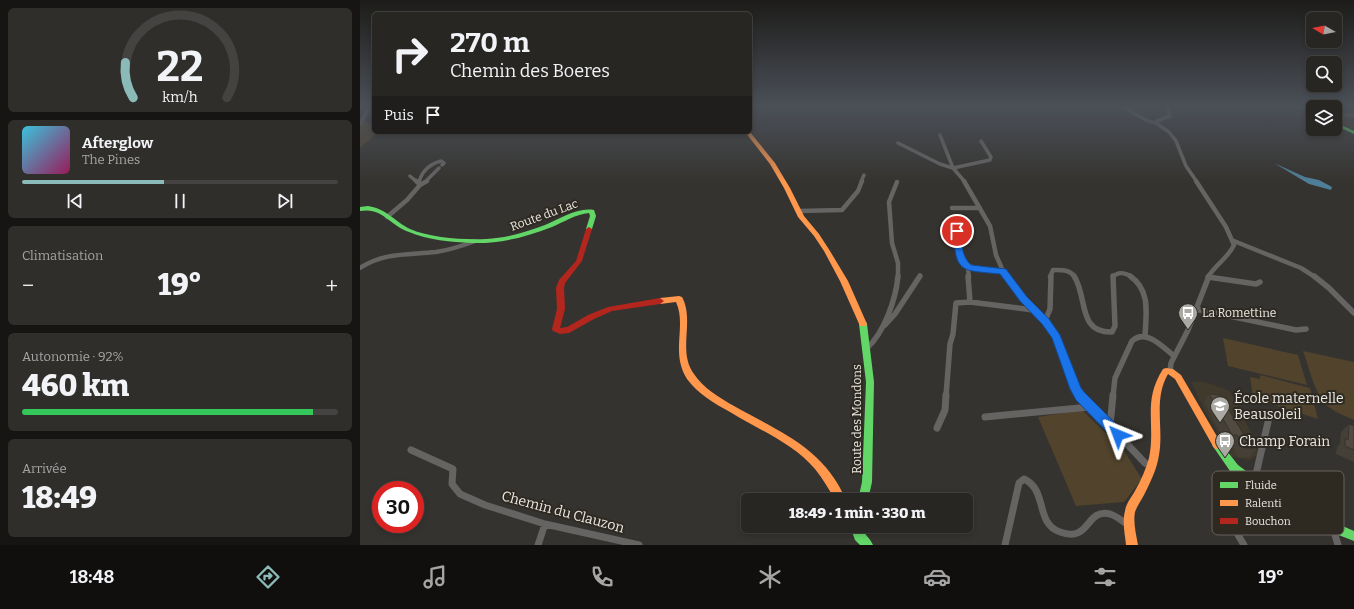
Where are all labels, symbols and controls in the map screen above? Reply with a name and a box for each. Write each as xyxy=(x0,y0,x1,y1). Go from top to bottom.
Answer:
north arrow xyxy=(1306,12,1342,48)
map controls xyxy=(1306,12,1342,136)
text: 270 m xyxy=(450,26,530,59)
icon: right xyxy=(384,28,436,80)
text: 22 xyxy=(157,42,203,92)
button: search xyxy=(1306,56,1342,92)
text: Chemin des Boeres xyxy=(450,60,610,82)
text: km/h xyxy=(162,89,198,106)
button: layers xyxy=(1306,100,1342,136)
icon: arrive xyxy=(422,104,444,126)
text: Puis xyxy=(384,106,414,124)
text: Afterglow xyxy=(82,134,153,152)
text: The Pines xyxy=(82,152,140,167)
icon: previous xyxy=(64,190,86,212)
icon: pause xyxy=(169,190,191,212)
icon: next xyxy=(274,190,296,212)
street label: Route du Lac xyxy=(508,196,580,234)
pin xyxy=(940,214,974,248)
icon: arrive xyxy=(946,220,968,242)
text: Climatisation xyxy=(22,248,103,263)
text: 19° xyxy=(158,267,202,303)
text: − xyxy=(22,272,34,299)
text: + xyxy=(325,272,338,299)
bus stop icon: La Romettine xyxy=(1177,302,1199,330)
place label: La Romettine xyxy=(1202,306,1276,320)
text: Autonomie · 92% xyxy=(22,349,124,364)
street label: Route des Mondons xyxy=(850,364,864,474)
text: 460 km xyxy=(22,368,129,404)
place label: École maternelle Beausoleil xyxy=(1234,389,1344,423)
school or university icon: École maternelle Beausoleil xyxy=(1209,395,1231,423)
position arrow xyxy=(1097,414,1139,456)
bus stop icon: Champ Forain xyxy=(1214,430,1236,458)
place label: Champ Forain xyxy=(1239,433,1330,450)
text: Arrivée xyxy=(22,461,67,476)
legend xyxy=(1212,471,1344,535)
text: Fluide xyxy=(1245,479,1277,492)
text: 18:49 xyxy=(22,480,97,516)
speed limit sign: 30 xyxy=(372,481,424,533)
street label: Chemin du Clauzon xyxy=(500,487,626,537)
text: Ralenti xyxy=(1245,497,1282,510)
text: 18:49 · 1 min · 330 m xyxy=(789,504,925,522)
text: Bouchon xyxy=(1245,515,1291,528)
icon: directions xyxy=(254,563,282,591)
icon: music xyxy=(421,563,449,591)
icon: phone xyxy=(588,563,616,591)
icon: climate xyxy=(756,563,784,591)
icon: car xyxy=(923,563,951,591)
icon: filters xyxy=(1091,563,1119,591)
text: 18:48 xyxy=(70,566,114,588)
text: 19° xyxy=(1258,566,1284,588)

